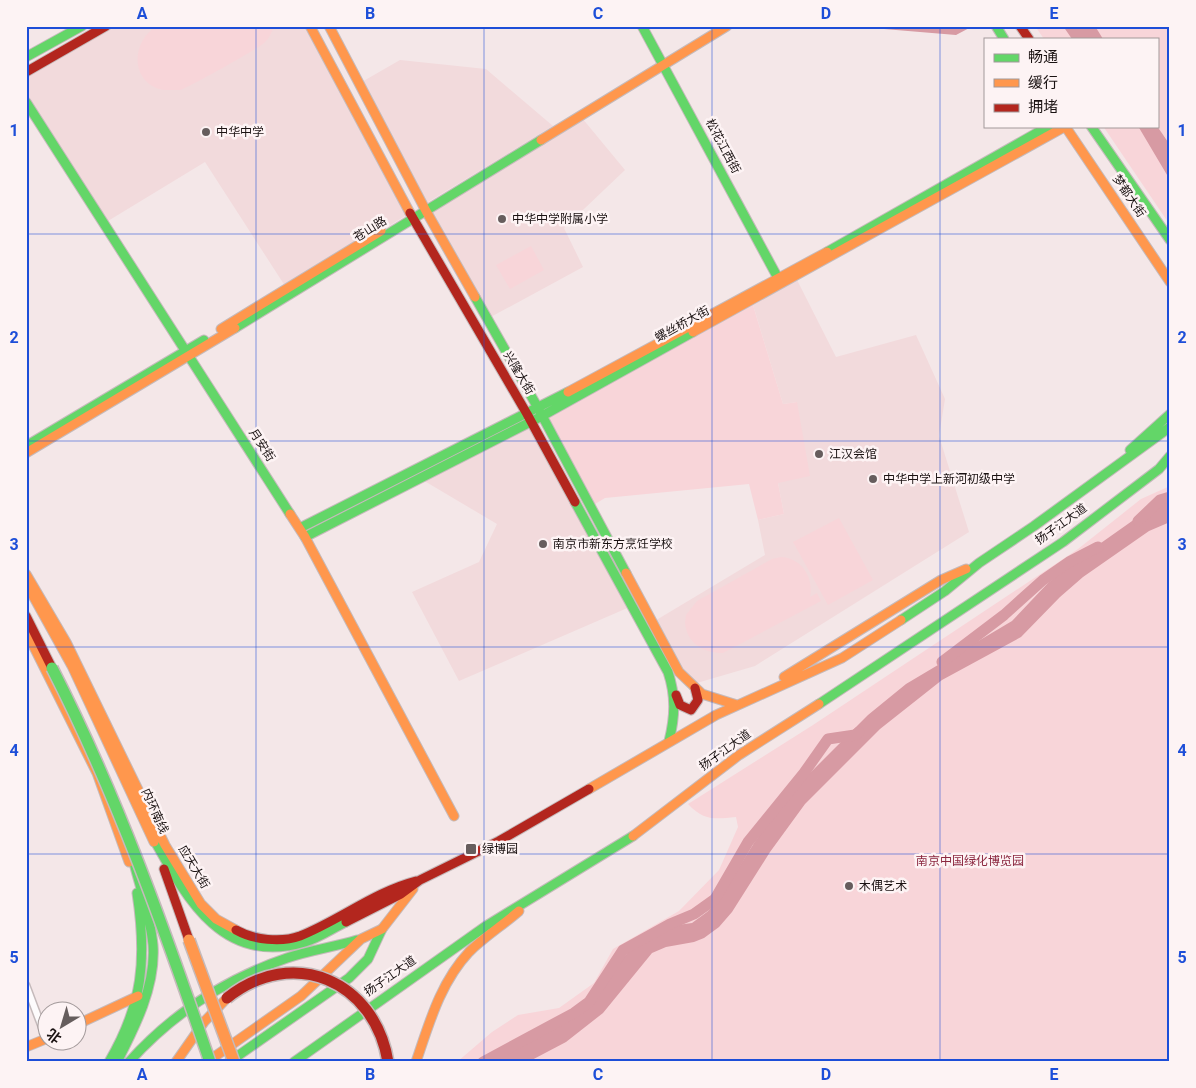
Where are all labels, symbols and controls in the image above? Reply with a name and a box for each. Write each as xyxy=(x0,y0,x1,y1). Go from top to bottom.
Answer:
text: A xyxy=(137,4,148,23)
text: B xyxy=(365,4,375,23)
text: C xyxy=(593,4,603,23)
text: D xyxy=(821,4,831,23)
text: E xyxy=(1050,4,1059,23)
legend xyxy=(984,38,1158,128)
text: 畅通 xyxy=(1028,48,1058,66)
text: 缓行 xyxy=(1028,74,1058,92)
text: 拥堵 xyxy=(1028,98,1058,116)
street label: 松花江西街 xyxy=(703,116,743,176)
text: 1 xyxy=(9,121,19,140)
text: 1 xyxy=(1177,121,1187,140)
place label: 中华中学 xyxy=(216,125,264,139)
marker: 中华中学 xyxy=(200,126,212,138)
street label: 梦都大街 xyxy=(1110,172,1148,220)
place label: 中华中学附属小学 xyxy=(512,212,608,226)
marker: 中华中学附属小学 xyxy=(496,213,508,225)
street label: 苍山路 xyxy=(351,214,389,244)
street label: 螺丝桥大街 xyxy=(652,303,712,345)
text: 2 xyxy=(9,328,19,347)
text: 2 xyxy=(1177,328,1187,347)
street label: 兴隆大街 xyxy=(501,349,537,397)
street label: 月安街 xyxy=(246,426,278,464)
place label: 江汉会馆 xyxy=(829,447,877,461)
marker: 江汉会馆 xyxy=(813,448,825,460)
place label: 中华中学上新河初级中学 xyxy=(883,472,1015,486)
marker: 中华中学上新河初级中学 xyxy=(867,473,879,485)
street label: 扬子江大道 xyxy=(1033,501,1089,547)
text: 3 xyxy=(9,535,19,554)
text: 3 xyxy=(1177,535,1187,554)
place label: 南京市新东方烹饪学校 xyxy=(553,537,673,551)
marker: 南京市新东方烹饪学校 xyxy=(537,538,549,550)
street label: 扬子江大道 xyxy=(697,727,753,773)
text: 4 xyxy=(9,741,19,760)
text: 4 xyxy=(1177,741,1187,760)
street label: 内环南线 xyxy=(139,786,171,836)
marker: 绿博园 xyxy=(464,842,478,856)
place label: 绿博园 xyxy=(482,842,518,856)
street label: 应天大街 xyxy=(176,843,212,891)
park label: 南京中国绿化博览园 xyxy=(916,854,1024,868)
place label: 木偶艺术 xyxy=(859,879,907,893)
marker: 木偶艺术 xyxy=(843,880,855,892)
text: 5 xyxy=(9,948,19,967)
text: 5 xyxy=(1177,948,1187,967)
street label: 扬子江大道 xyxy=(361,953,419,999)
north arrow xyxy=(38,1000,88,1050)
text: 北 xyxy=(44,1026,64,1047)
text: A xyxy=(137,1065,148,1084)
text: B xyxy=(365,1065,375,1084)
text: C xyxy=(593,1065,603,1084)
text: D xyxy=(821,1065,831,1084)
text: E xyxy=(1050,1065,1059,1084)

